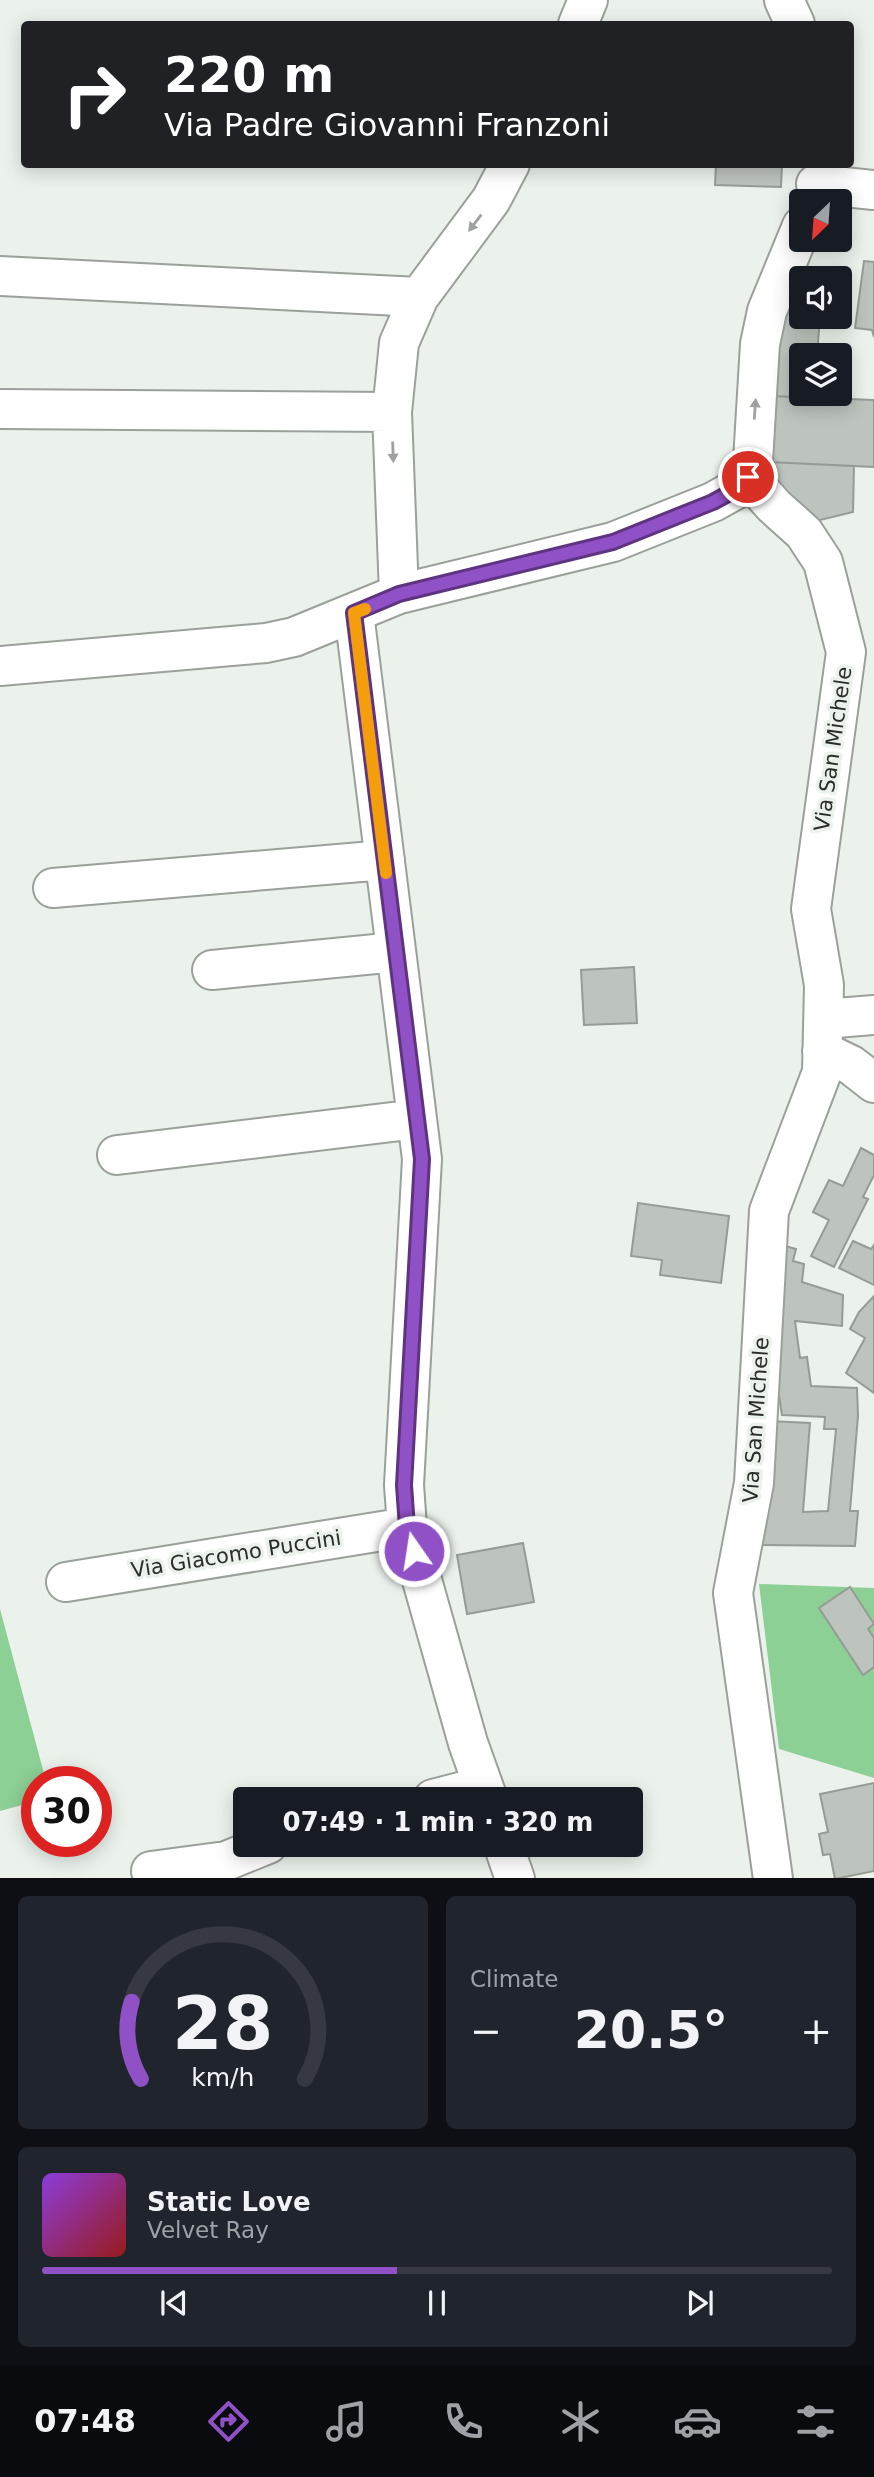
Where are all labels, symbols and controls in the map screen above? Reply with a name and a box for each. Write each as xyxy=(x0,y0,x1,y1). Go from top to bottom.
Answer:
text: 220 m xyxy=(164,47,334,104)
icon: right xyxy=(49,49,140,140)
text: Via Padre Giovanni Franzoni xyxy=(164,106,610,144)
north arrow xyxy=(789,189,852,252)
map controls xyxy=(789,189,852,406)
one-way arrow xyxy=(467,213,482,231)
button: sound xyxy=(789,266,852,329)
button: layers xyxy=(789,343,852,406)
one-way arrow xyxy=(750,398,761,420)
one-way arrow xyxy=(388,441,399,463)
pin xyxy=(718,447,778,507)
icon: arrive xyxy=(729,458,767,496)
street label: Via San Michele xyxy=(810,665,856,833)
street label: Via San Michele xyxy=(738,1336,774,1504)
position arrow xyxy=(377,1514,451,1588)
street label: Via Giacomo Puccini xyxy=(129,1526,343,1582)
speed limit sign: 30 xyxy=(21,1766,112,1857)
text: 07:49 · 1 min · 320 m xyxy=(283,1807,593,1837)
text: Climate xyxy=(470,1966,559,1992)
text: 28 xyxy=(172,1981,274,2066)
text: 20.5° xyxy=(574,2000,728,2060)
text: − xyxy=(470,2009,502,2053)
text: + xyxy=(800,2009,832,2053)
text: km/h xyxy=(191,2062,255,2091)
text: Static Love xyxy=(147,2187,311,2217)
text: Velvet Ray xyxy=(147,2217,269,2243)
icon: previous xyxy=(155,2284,193,2322)
icon: pause xyxy=(418,2284,456,2322)
icon: next xyxy=(681,2284,719,2322)
icon: directions xyxy=(204,2397,253,2446)
icon: music xyxy=(322,2397,371,2446)
icon: phone xyxy=(439,2397,488,2446)
icon: climate xyxy=(556,2397,605,2446)
icon: car xyxy=(673,2397,722,2446)
icon: filters xyxy=(791,2397,840,2446)
text: 07:48 xyxy=(34,2402,136,2440)

